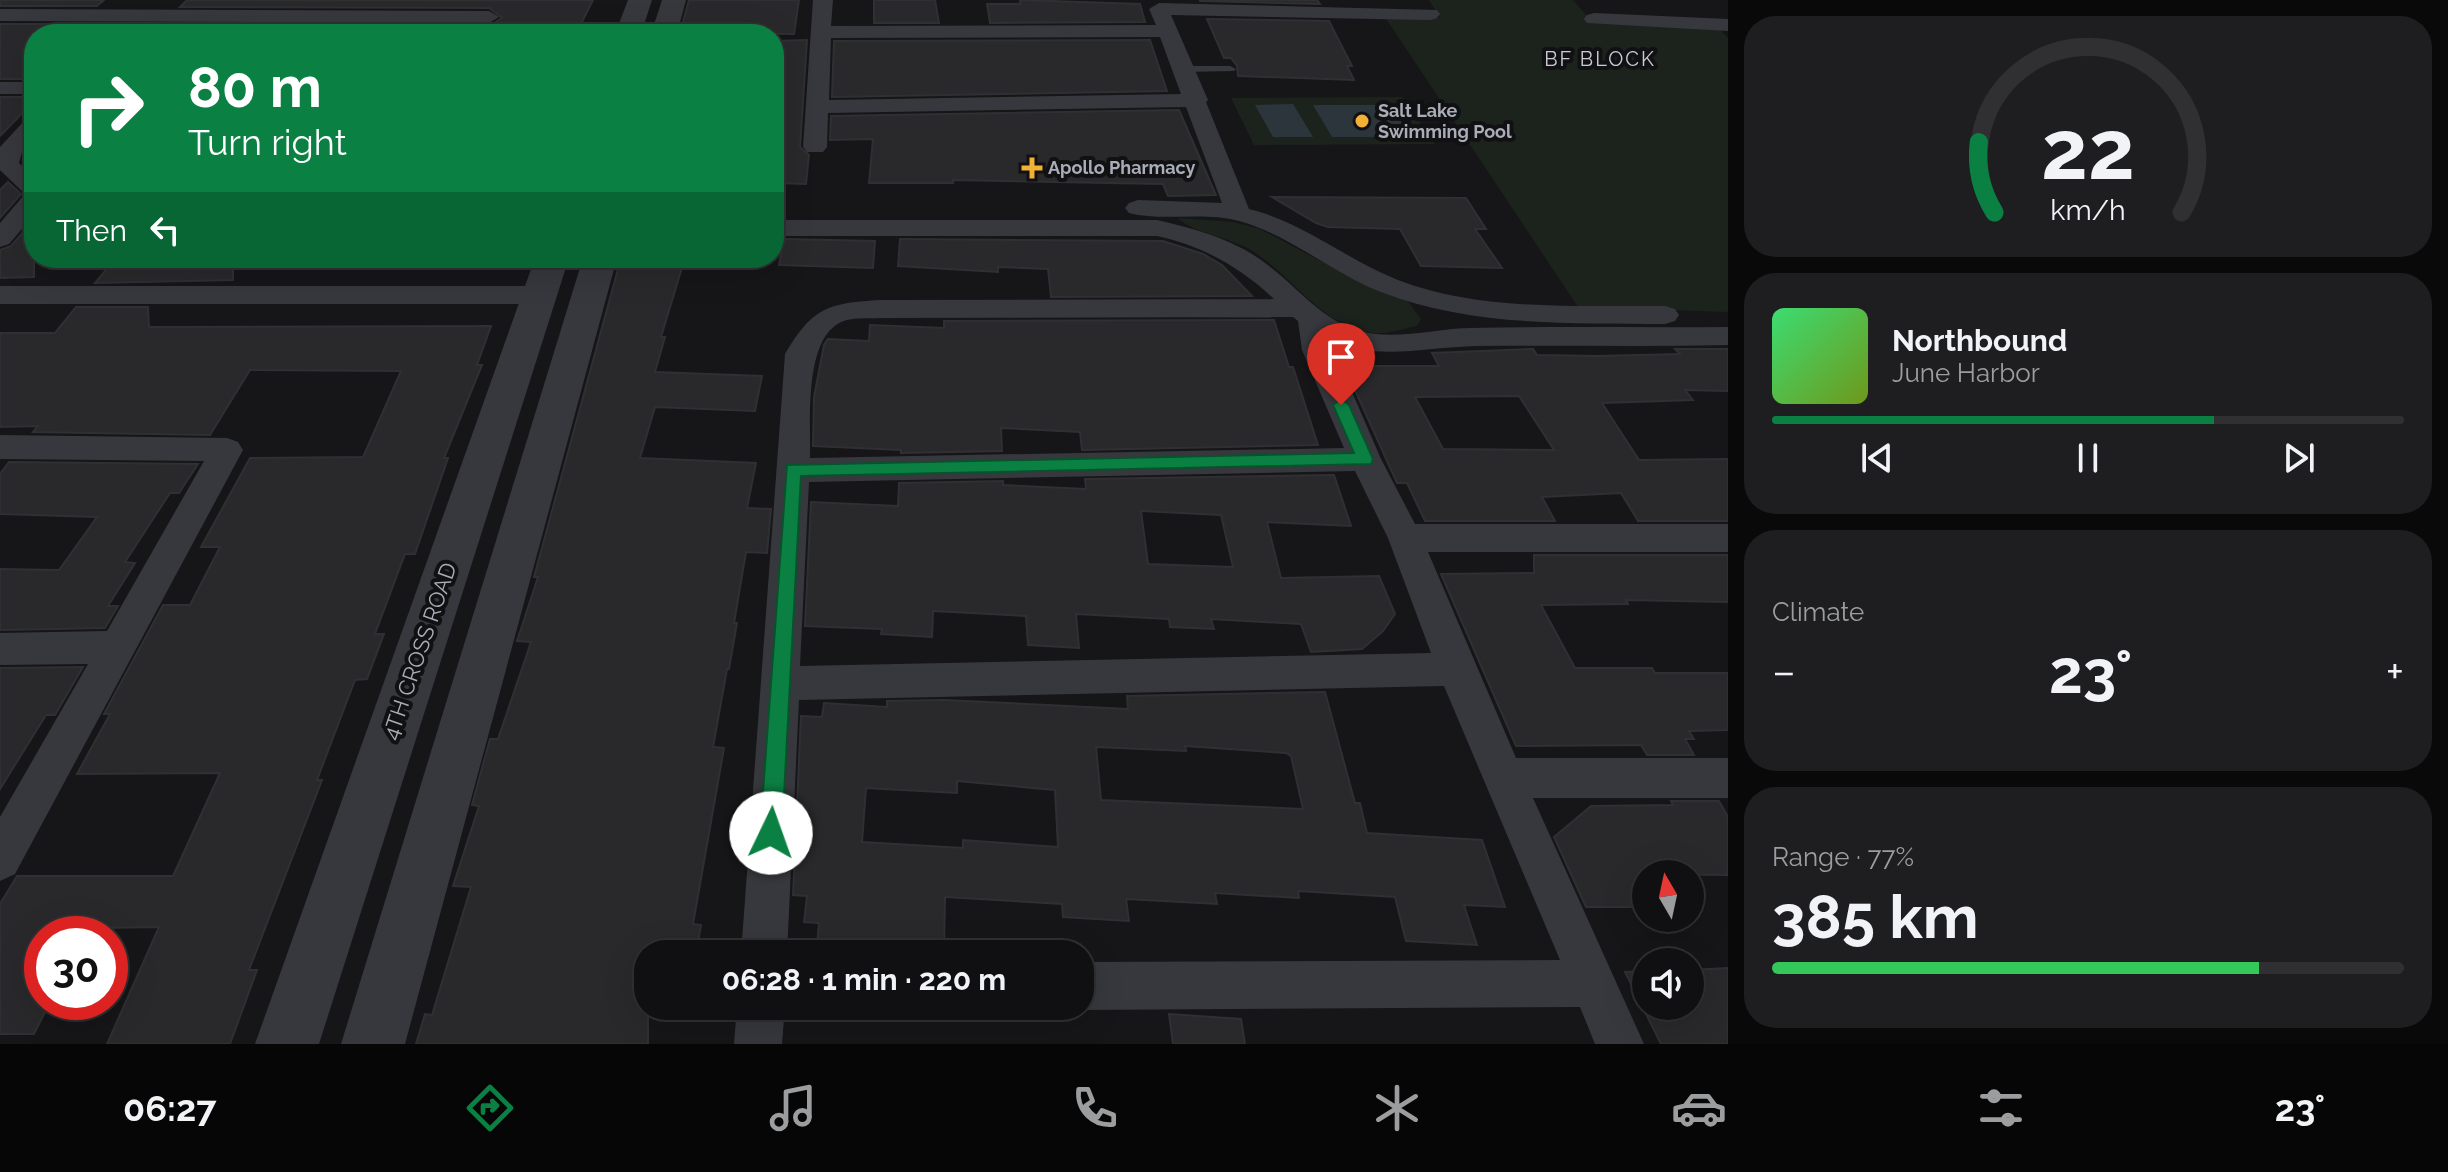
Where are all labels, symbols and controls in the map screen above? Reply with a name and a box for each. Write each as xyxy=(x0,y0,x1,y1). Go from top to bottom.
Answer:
district label: BF BLOCK xyxy=(1544,47,1656,71)
text: 80 m xyxy=(188,54,322,120)
icon: right xyxy=(56,56,160,160)
place label: Salt Lake Swimming Pool xyxy=(1378,100,1512,142)
text: 22 xyxy=(2041,100,2135,197)
marker: Salt Lake Swimming Pool xyxy=(1353,112,1371,130)
text: Turn right xyxy=(188,121,347,163)
place label: Apollo Pharmacy xyxy=(1048,157,1195,178)
marker: Apollo Pharmacy xyxy=(1023,159,1041,177)
text: km/h xyxy=(2050,193,2126,227)
icon: left xyxy=(143,208,187,252)
text: Then xyxy=(56,213,127,248)
pin xyxy=(1307,323,1375,405)
text: Northbound xyxy=(1892,323,2067,358)
icon: arrive xyxy=(1319,335,1363,379)
text: June Harbor xyxy=(1892,358,2040,388)
icon: previous xyxy=(1855,436,1899,480)
icon: pause xyxy=(2066,436,2110,480)
icon: next xyxy=(2277,436,2321,480)
street label: 4TH CROSS ROAD xyxy=(377,559,461,743)
text: Climate xyxy=(1772,597,1864,627)
text: 23° xyxy=(2049,637,2132,707)
text: − xyxy=(1772,646,1796,697)
text: + xyxy=(2386,646,2404,697)
position arrow xyxy=(729,791,813,875)
text: Range · 77% xyxy=(1772,842,1914,872)
north arrow xyxy=(1632,860,1704,932)
map controls xyxy=(1632,860,1704,1020)
text: 385 km xyxy=(1772,882,1979,952)
speed limit sign: 30 xyxy=(24,916,128,1020)
button: sound xyxy=(1632,948,1704,1020)
text: 06:28 · 1 min · 220 m xyxy=(722,962,1006,997)
icon: directions xyxy=(462,1080,518,1136)
icon: music xyxy=(765,1080,821,1136)
icon: phone xyxy=(1067,1080,1123,1136)
icon: climate xyxy=(1369,1080,1425,1136)
icon: car xyxy=(1671,1080,1727,1136)
icon: filters xyxy=(1973,1080,2029,1136)
text: 06:27 xyxy=(123,1087,216,1129)
text: 23° xyxy=(2275,1087,2325,1129)

